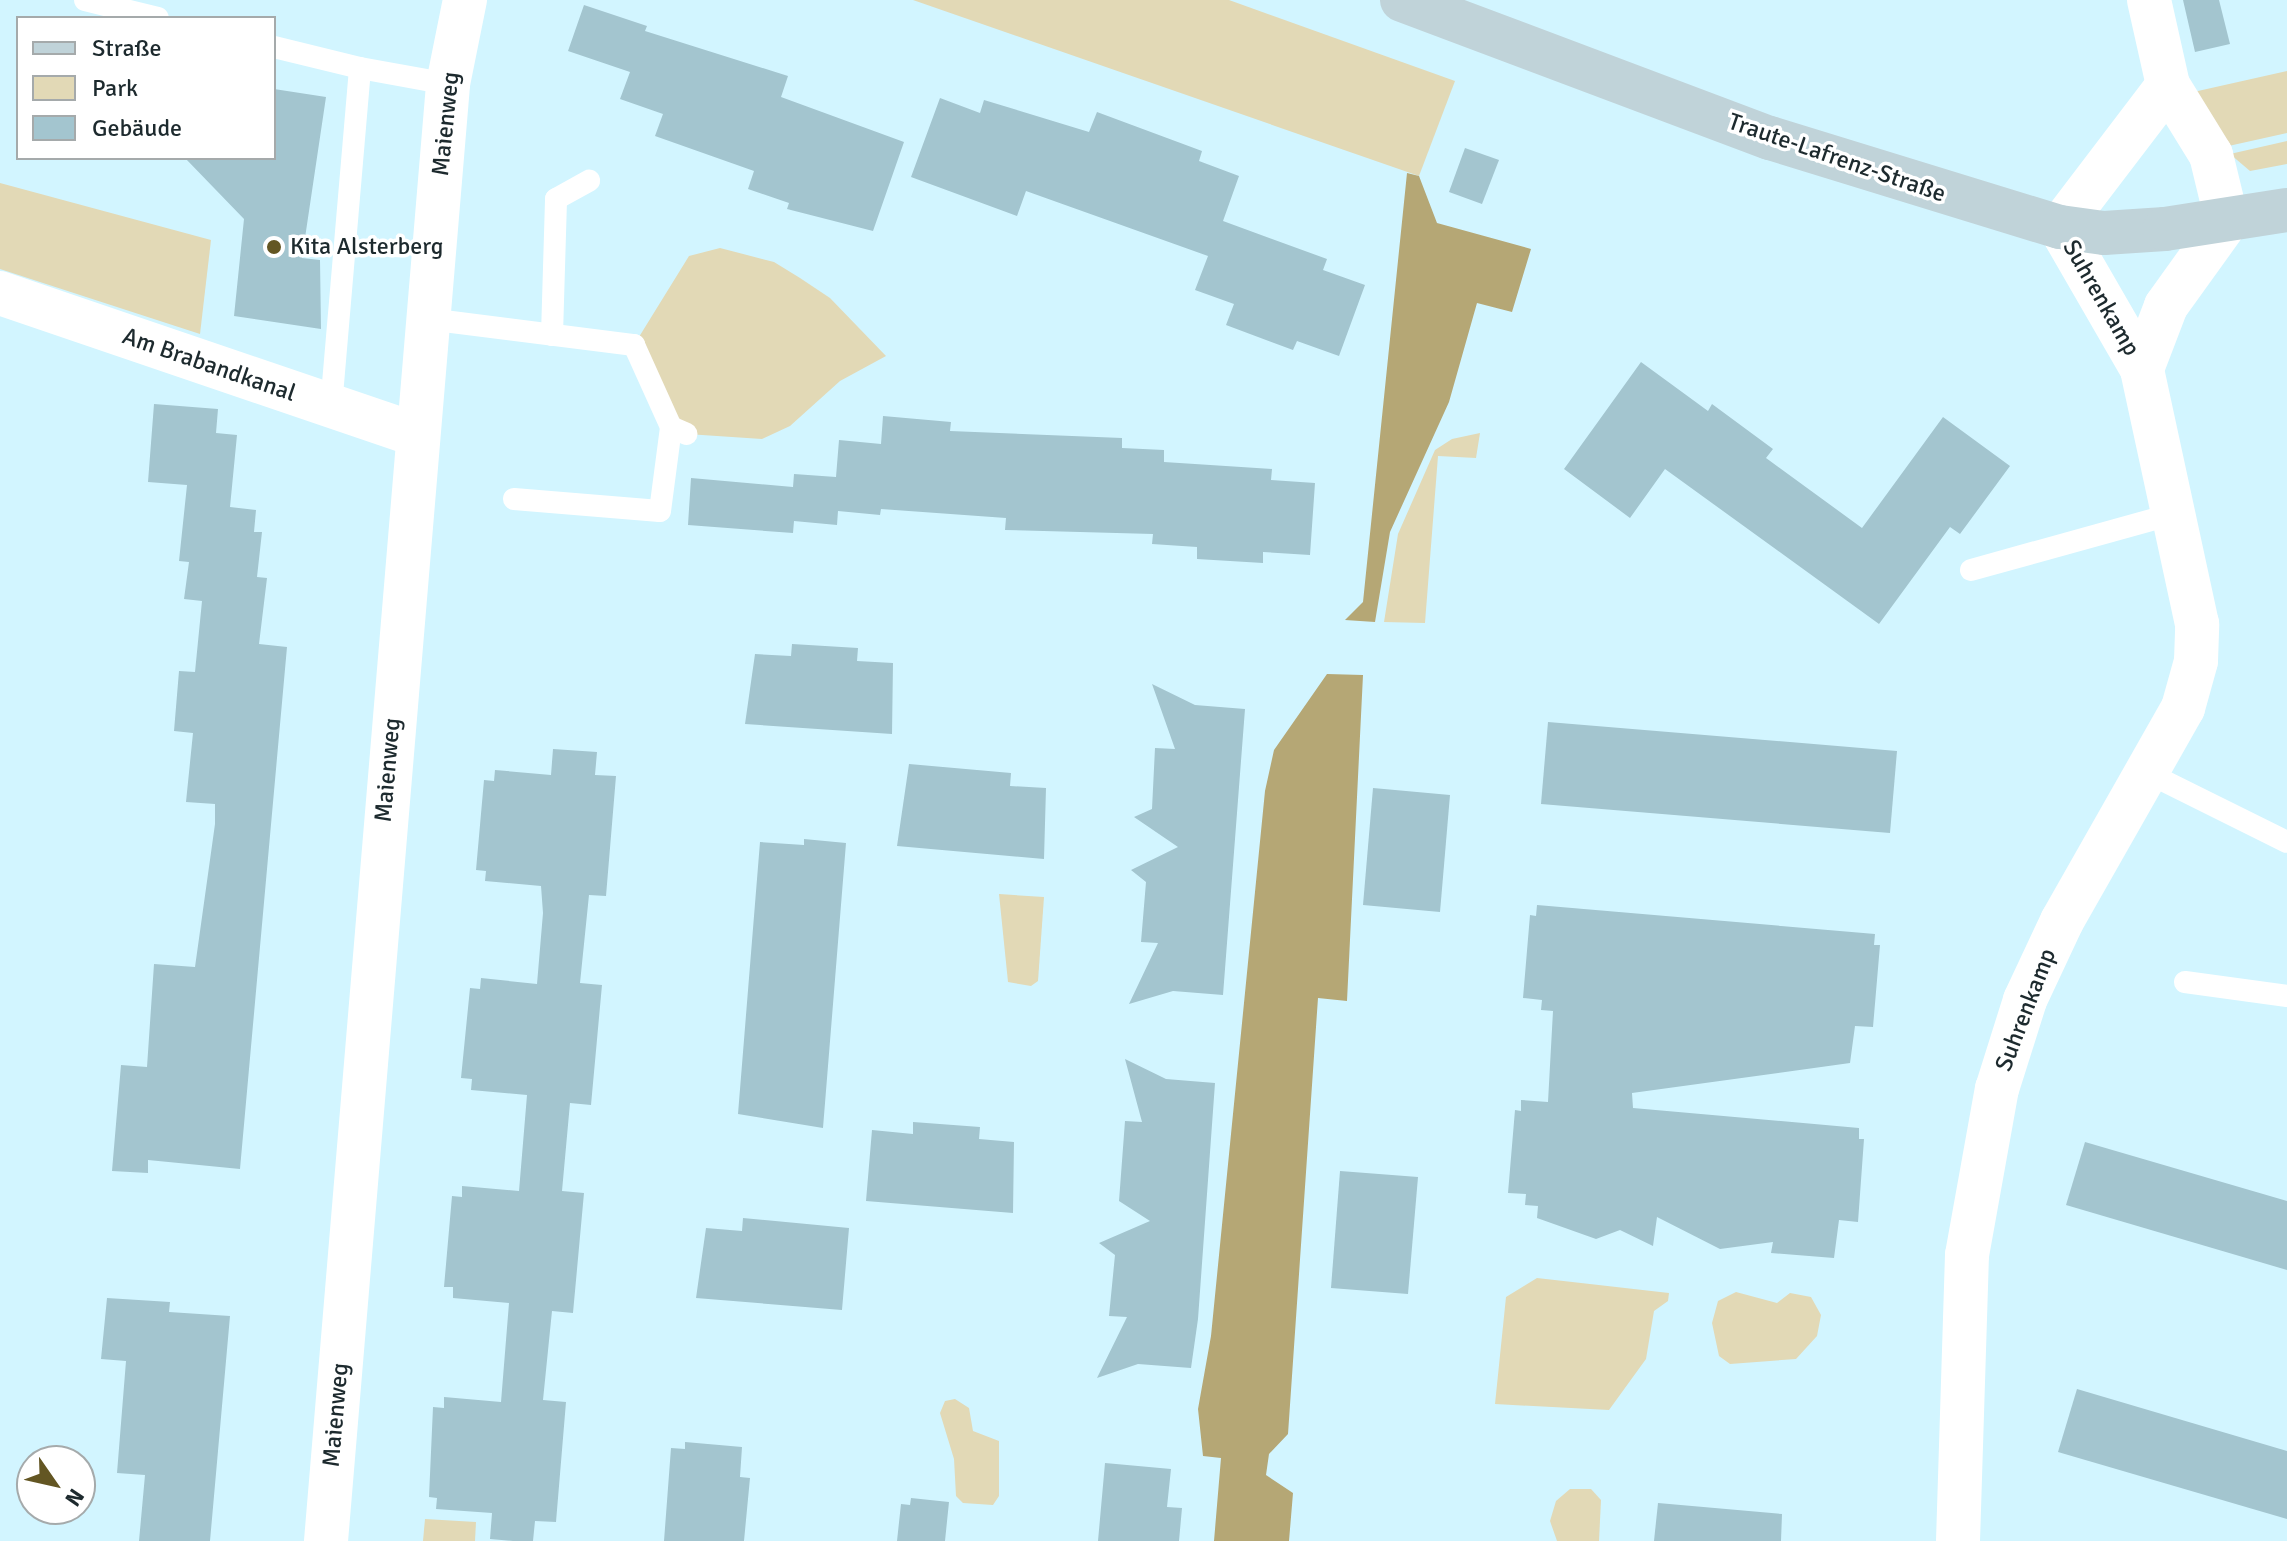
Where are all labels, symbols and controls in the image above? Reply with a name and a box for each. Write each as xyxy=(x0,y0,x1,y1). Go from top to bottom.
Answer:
legend xyxy=(16,16,276,160)
text: Straße xyxy=(92,33,162,63)
street label: Maienweg xyxy=(426,71,466,177)
text: Park xyxy=(92,73,138,103)
street label: Traute-Lafrenz-Straße xyxy=(1725,107,1949,209)
text: Gebäude xyxy=(92,113,182,143)
place label: Kita Alsterberg xyxy=(290,233,443,261)
street label: Suhrenkamp xyxy=(2056,235,2146,361)
marker: Kita Alsterberg xyxy=(265,238,283,256)
street label: Am Brabandkanal xyxy=(119,322,299,408)
street label: Maienweg xyxy=(369,717,407,823)
street label: Suhrenkamp xyxy=(1989,945,2063,1075)
street label: Maienweg xyxy=(317,1362,355,1468)
north arrow xyxy=(16,1445,96,1525)
text: N xyxy=(59,1484,90,1511)

